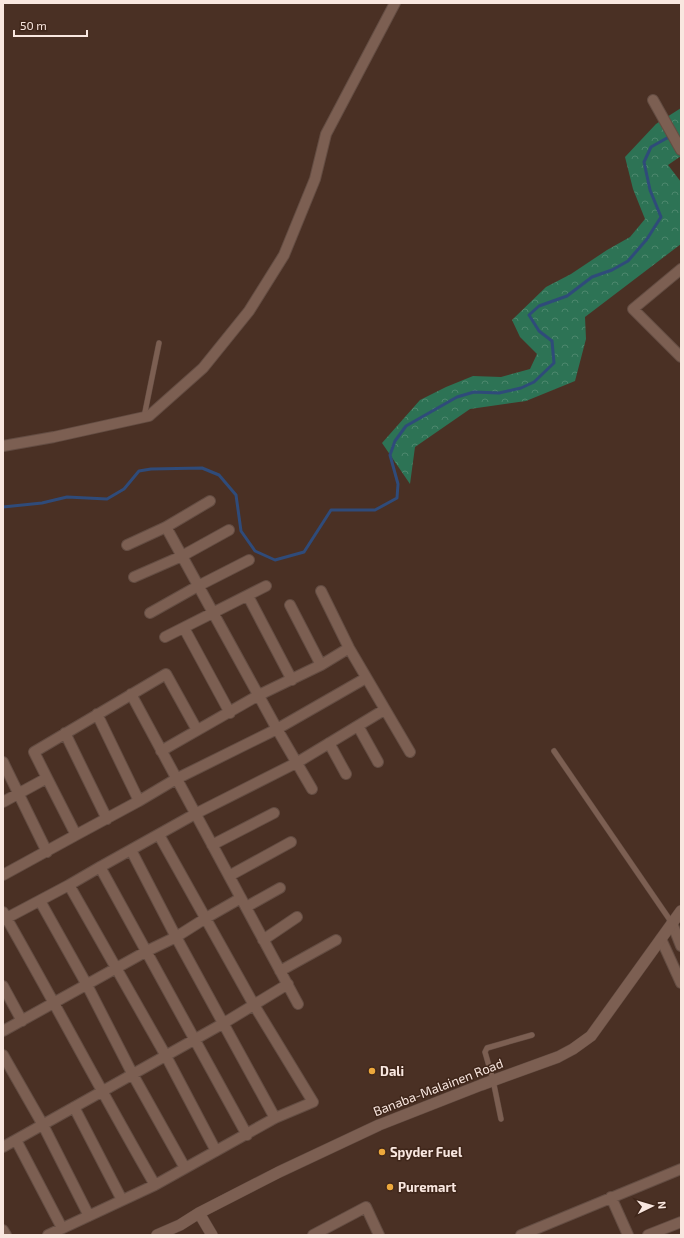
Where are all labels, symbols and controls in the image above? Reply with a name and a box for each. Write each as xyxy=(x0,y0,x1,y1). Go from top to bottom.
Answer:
scale bar xyxy=(14,12,87,38)
text: 50 m xyxy=(20,18,47,32)
street label: Banaba-Malainen Road xyxy=(371,1055,505,1119)
place label: Dali xyxy=(380,1063,404,1079)
marker: Dali xyxy=(367,1066,377,1076)
place label: Spyder Fuel xyxy=(390,1144,463,1160)
marker: Spyder Fuel xyxy=(377,1147,387,1157)
place label: Puremart xyxy=(398,1179,457,1195)
marker: Puremart xyxy=(385,1182,395,1192)
north arrow xyxy=(632,1186,672,1226)
text: N xyxy=(656,1201,669,1210)

